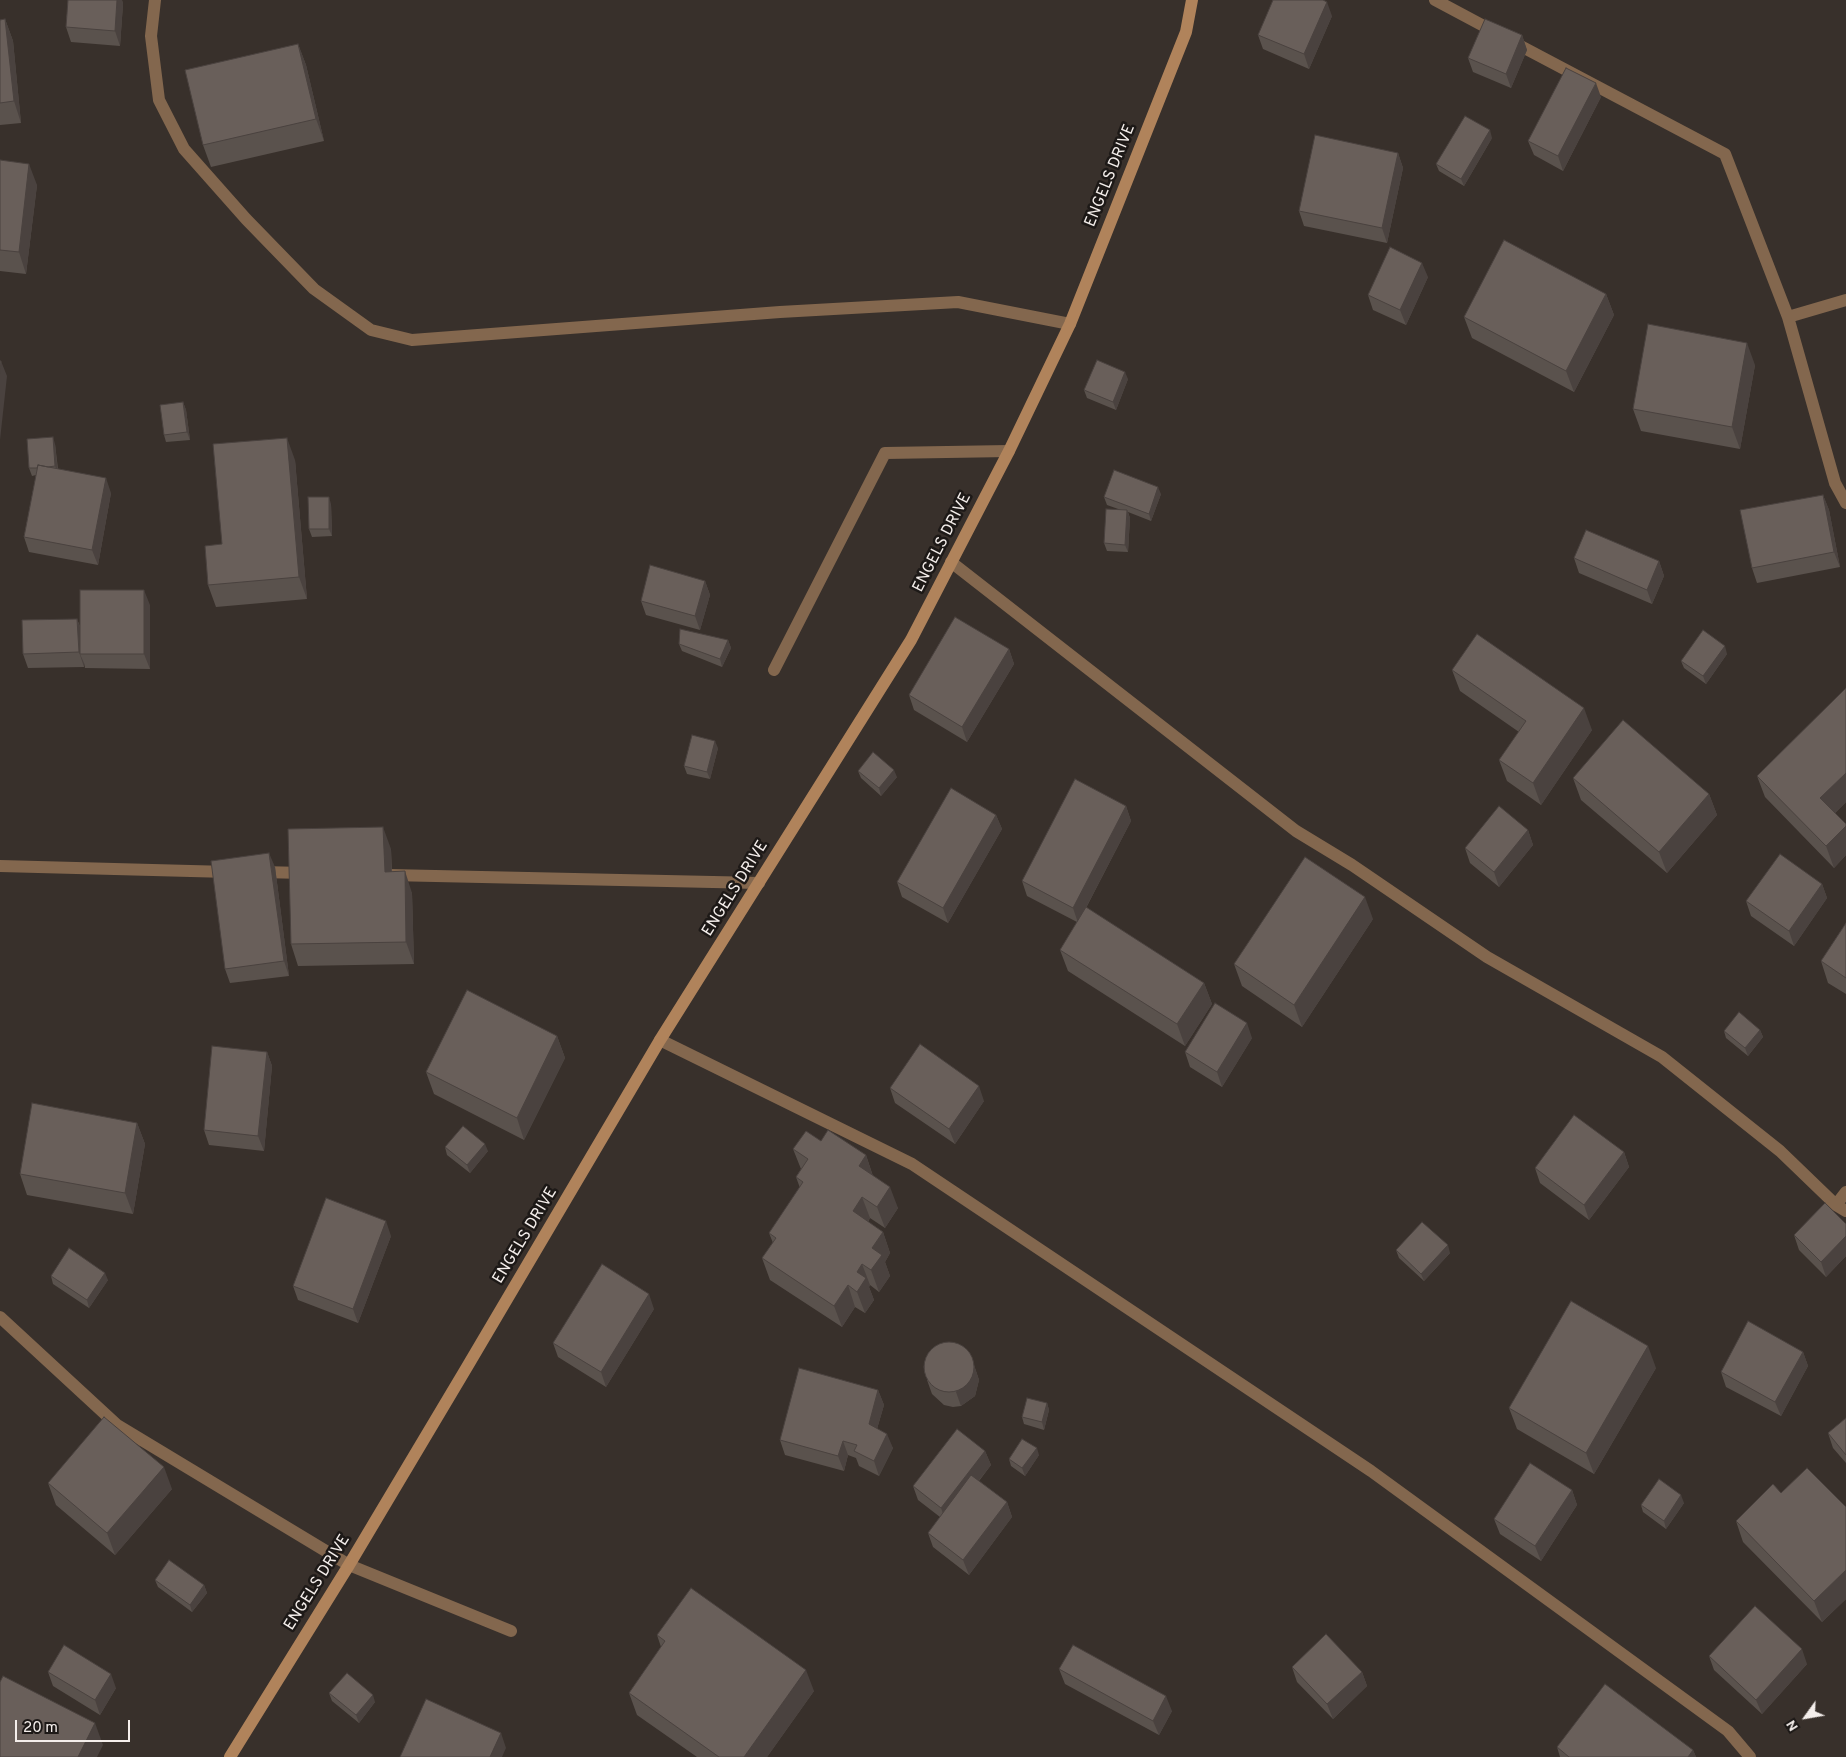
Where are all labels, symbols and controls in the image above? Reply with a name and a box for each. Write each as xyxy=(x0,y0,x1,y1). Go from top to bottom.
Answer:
street label: ENGELS DRIVE xyxy=(1082,122,1140,230)
street label: ENGELS DRIVE xyxy=(910,490,976,596)
street label: ENGELS DRIVE xyxy=(699,838,773,940)
street label: ENGELS DRIVE xyxy=(490,1184,562,1288)
street label: ENGELS DRIVE xyxy=(281,1532,355,1634)
north arrow xyxy=(1781,1692,1831,1742)
scale bar xyxy=(18,1710,132,1742)
text: N xyxy=(1783,1716,1803,1734)
text: 20 m xyxy=(23,1719,58,1738)

